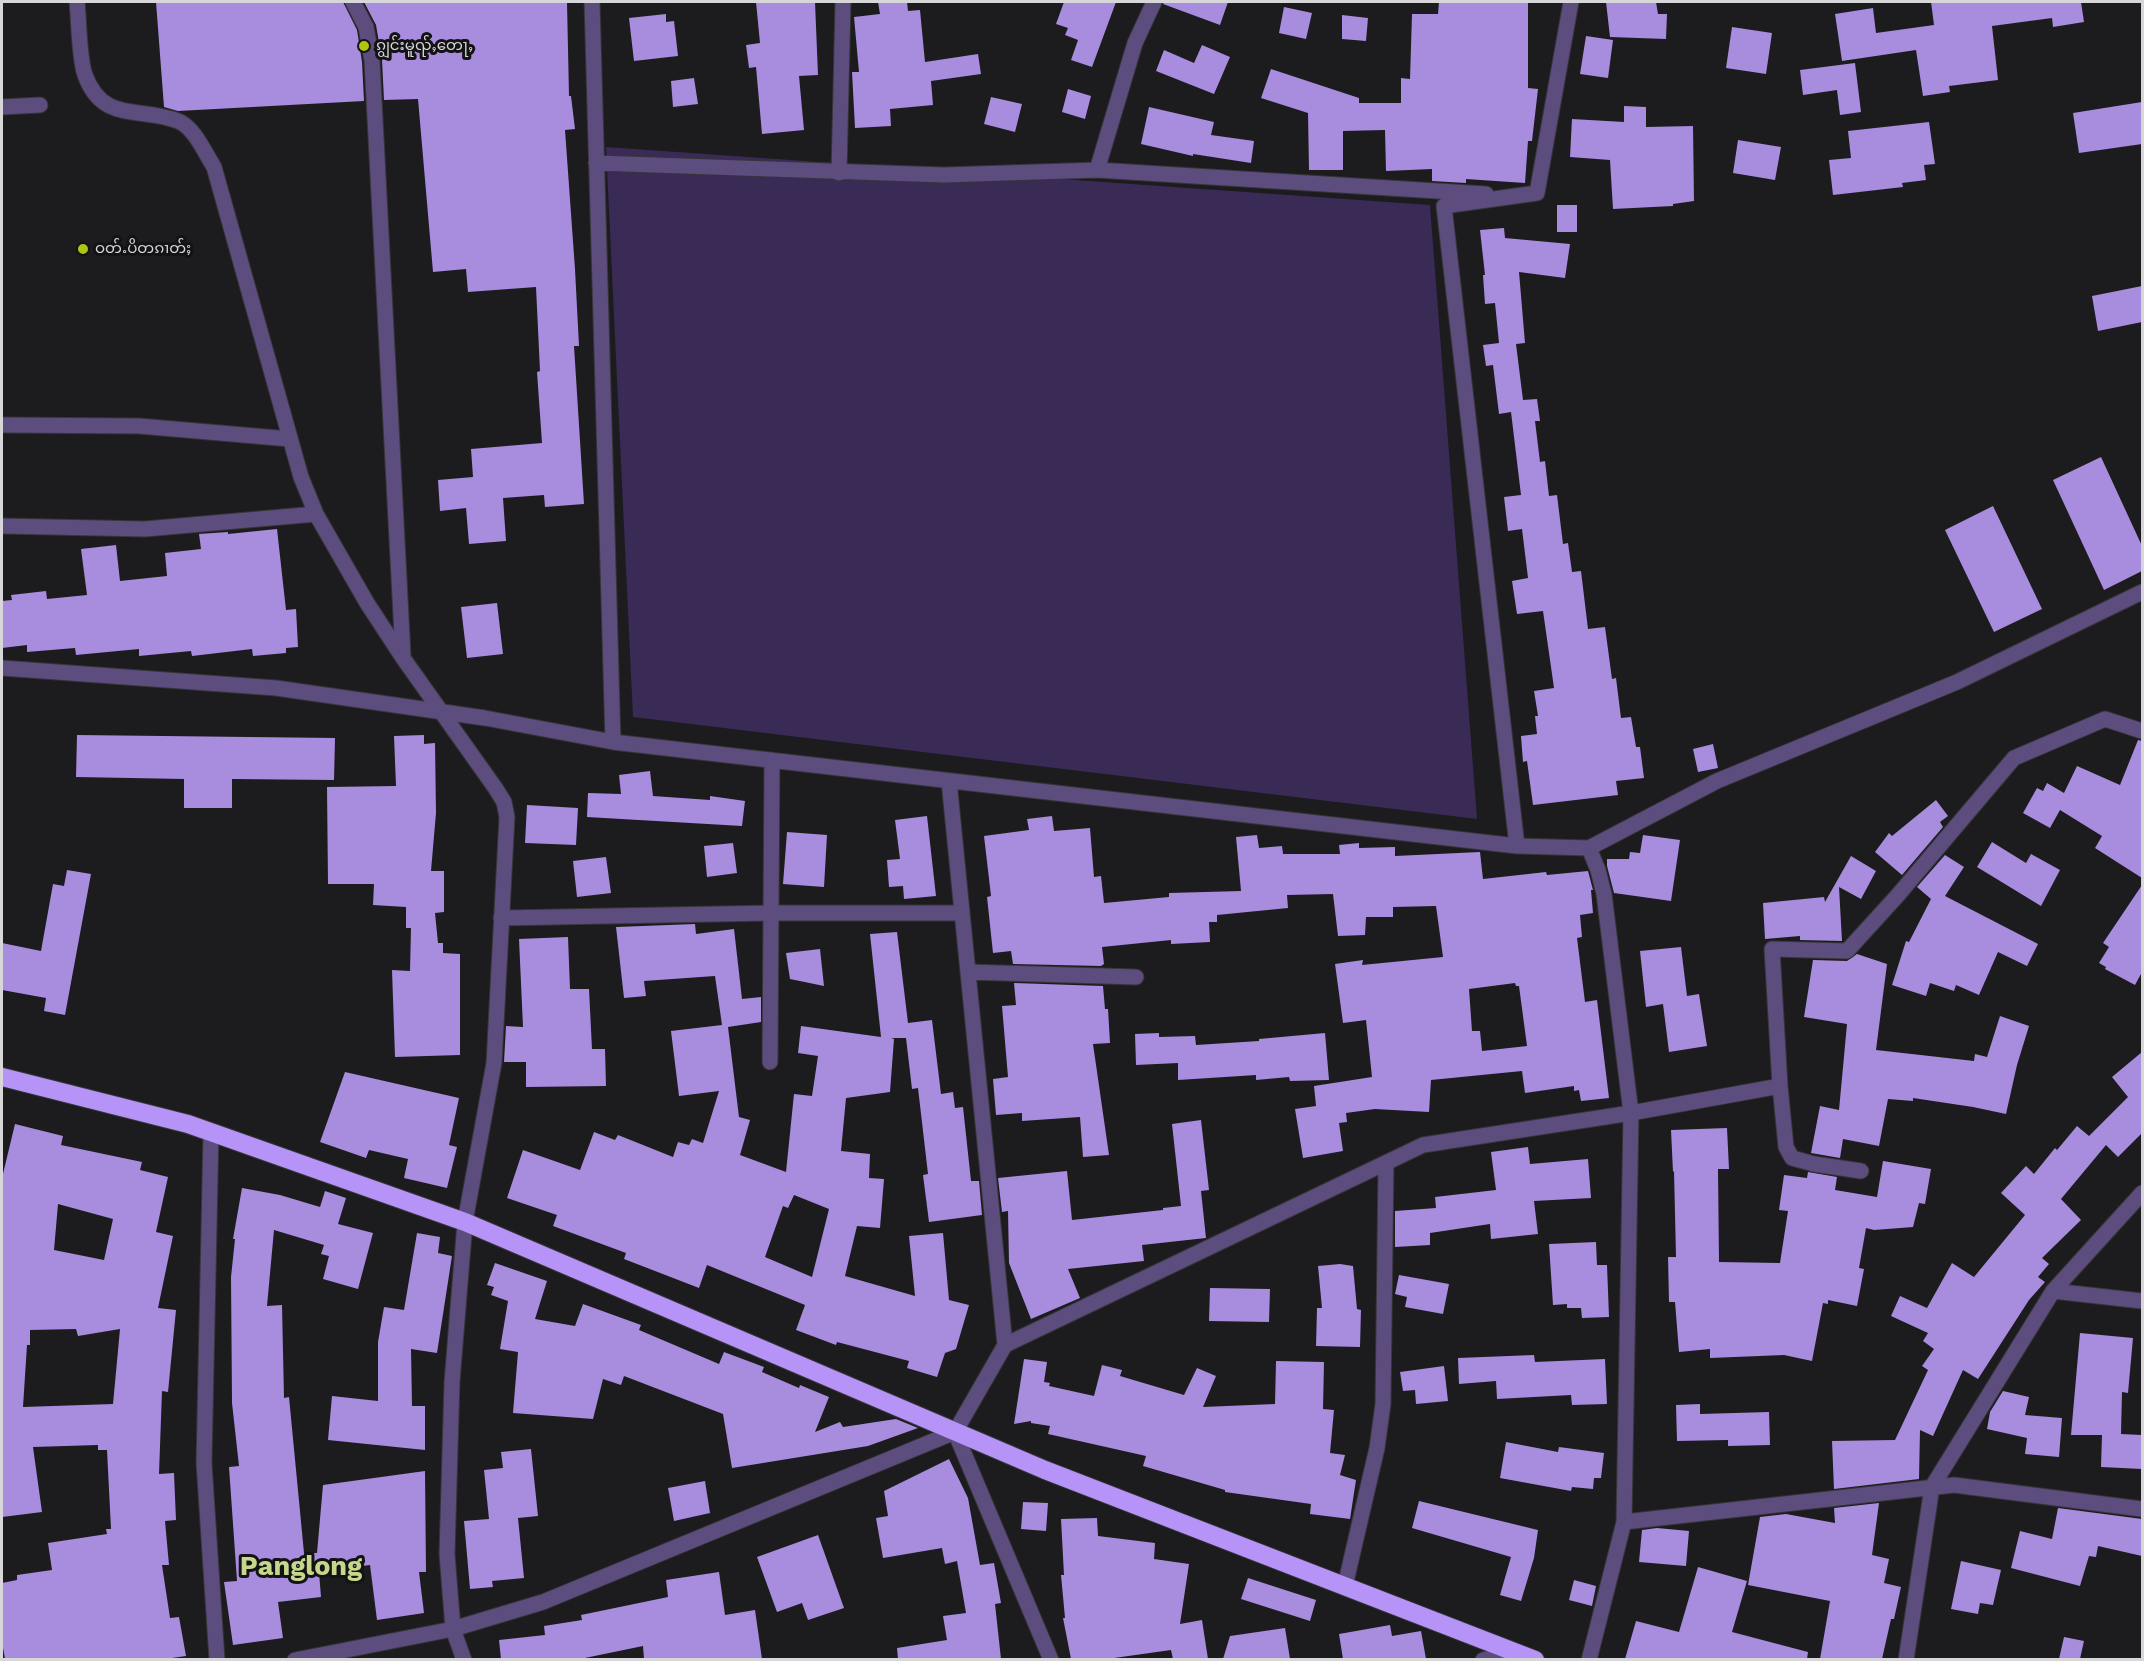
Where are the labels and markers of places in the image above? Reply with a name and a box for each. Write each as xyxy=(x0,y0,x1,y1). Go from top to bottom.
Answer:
place label: ၵျွင်းမူၺ်ႇတေႃႇ xyxy=(376,37,473,55)
marker: ၵျွင်းမူၺ်ႇတေႃႇ xyxy=(357,39,371,53)
place label: ဝတ်ႉပိတၵၢတ်ႈ xyxy=(95,240,191,258)
marker: ဝတ်ႉပိတၵၢတ်ႈ xyxy=(76,242,90,256)

